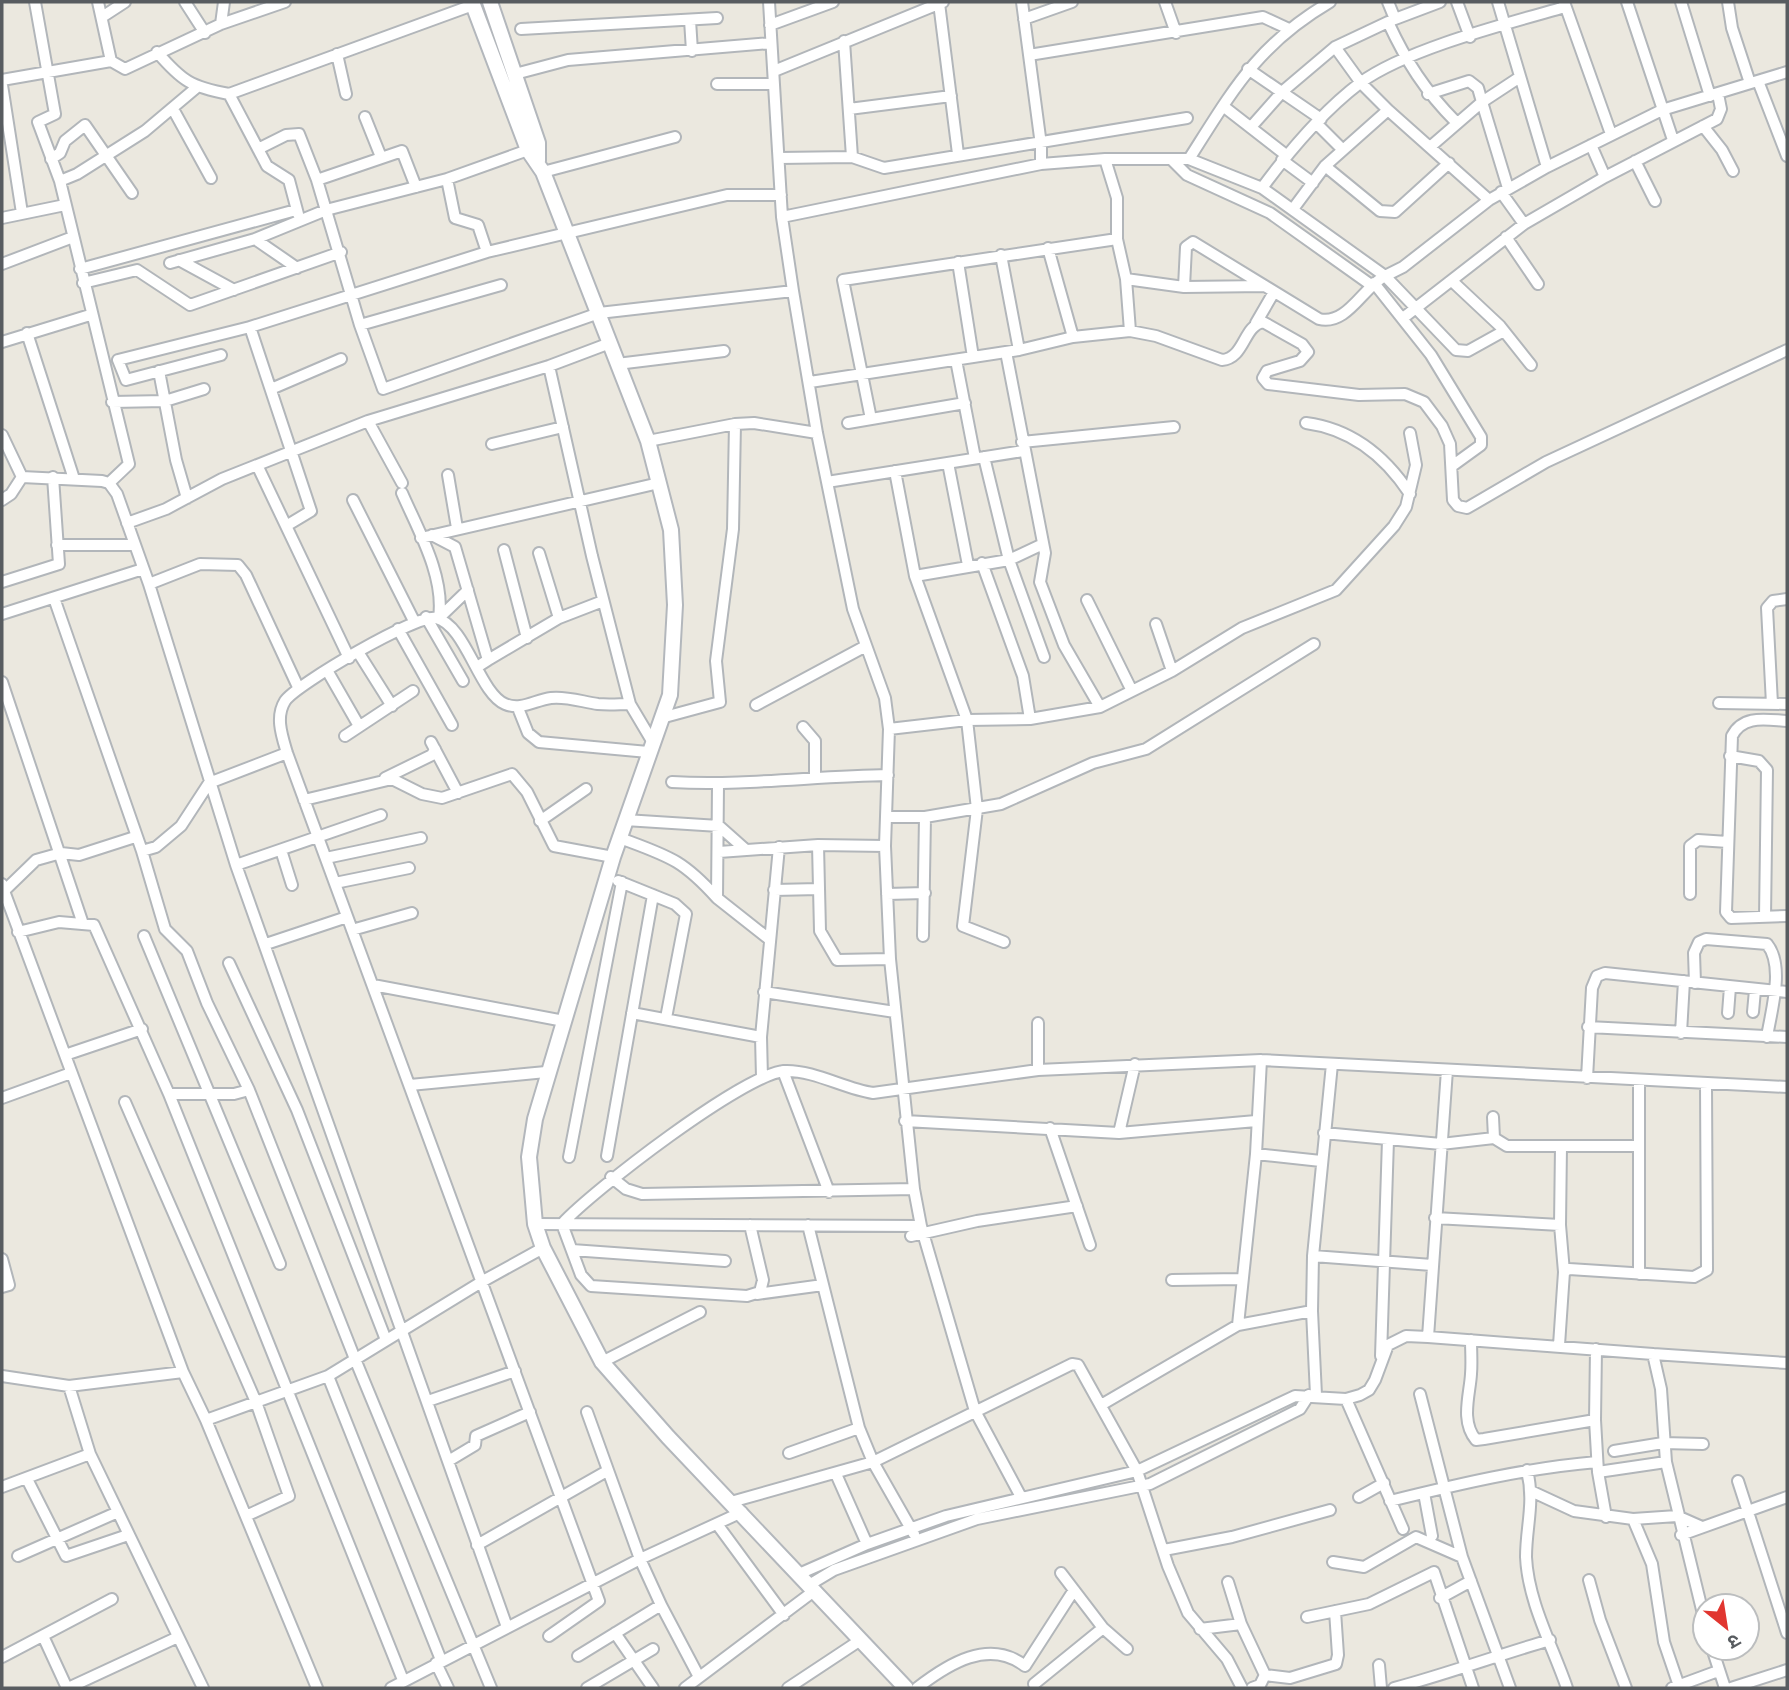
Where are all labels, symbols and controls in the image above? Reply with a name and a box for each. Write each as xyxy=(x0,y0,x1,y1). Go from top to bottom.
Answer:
north arrow xyxy=(1691,1592,1761,1662)
text: उ xyxy=(1723,1629,1745,1654)

